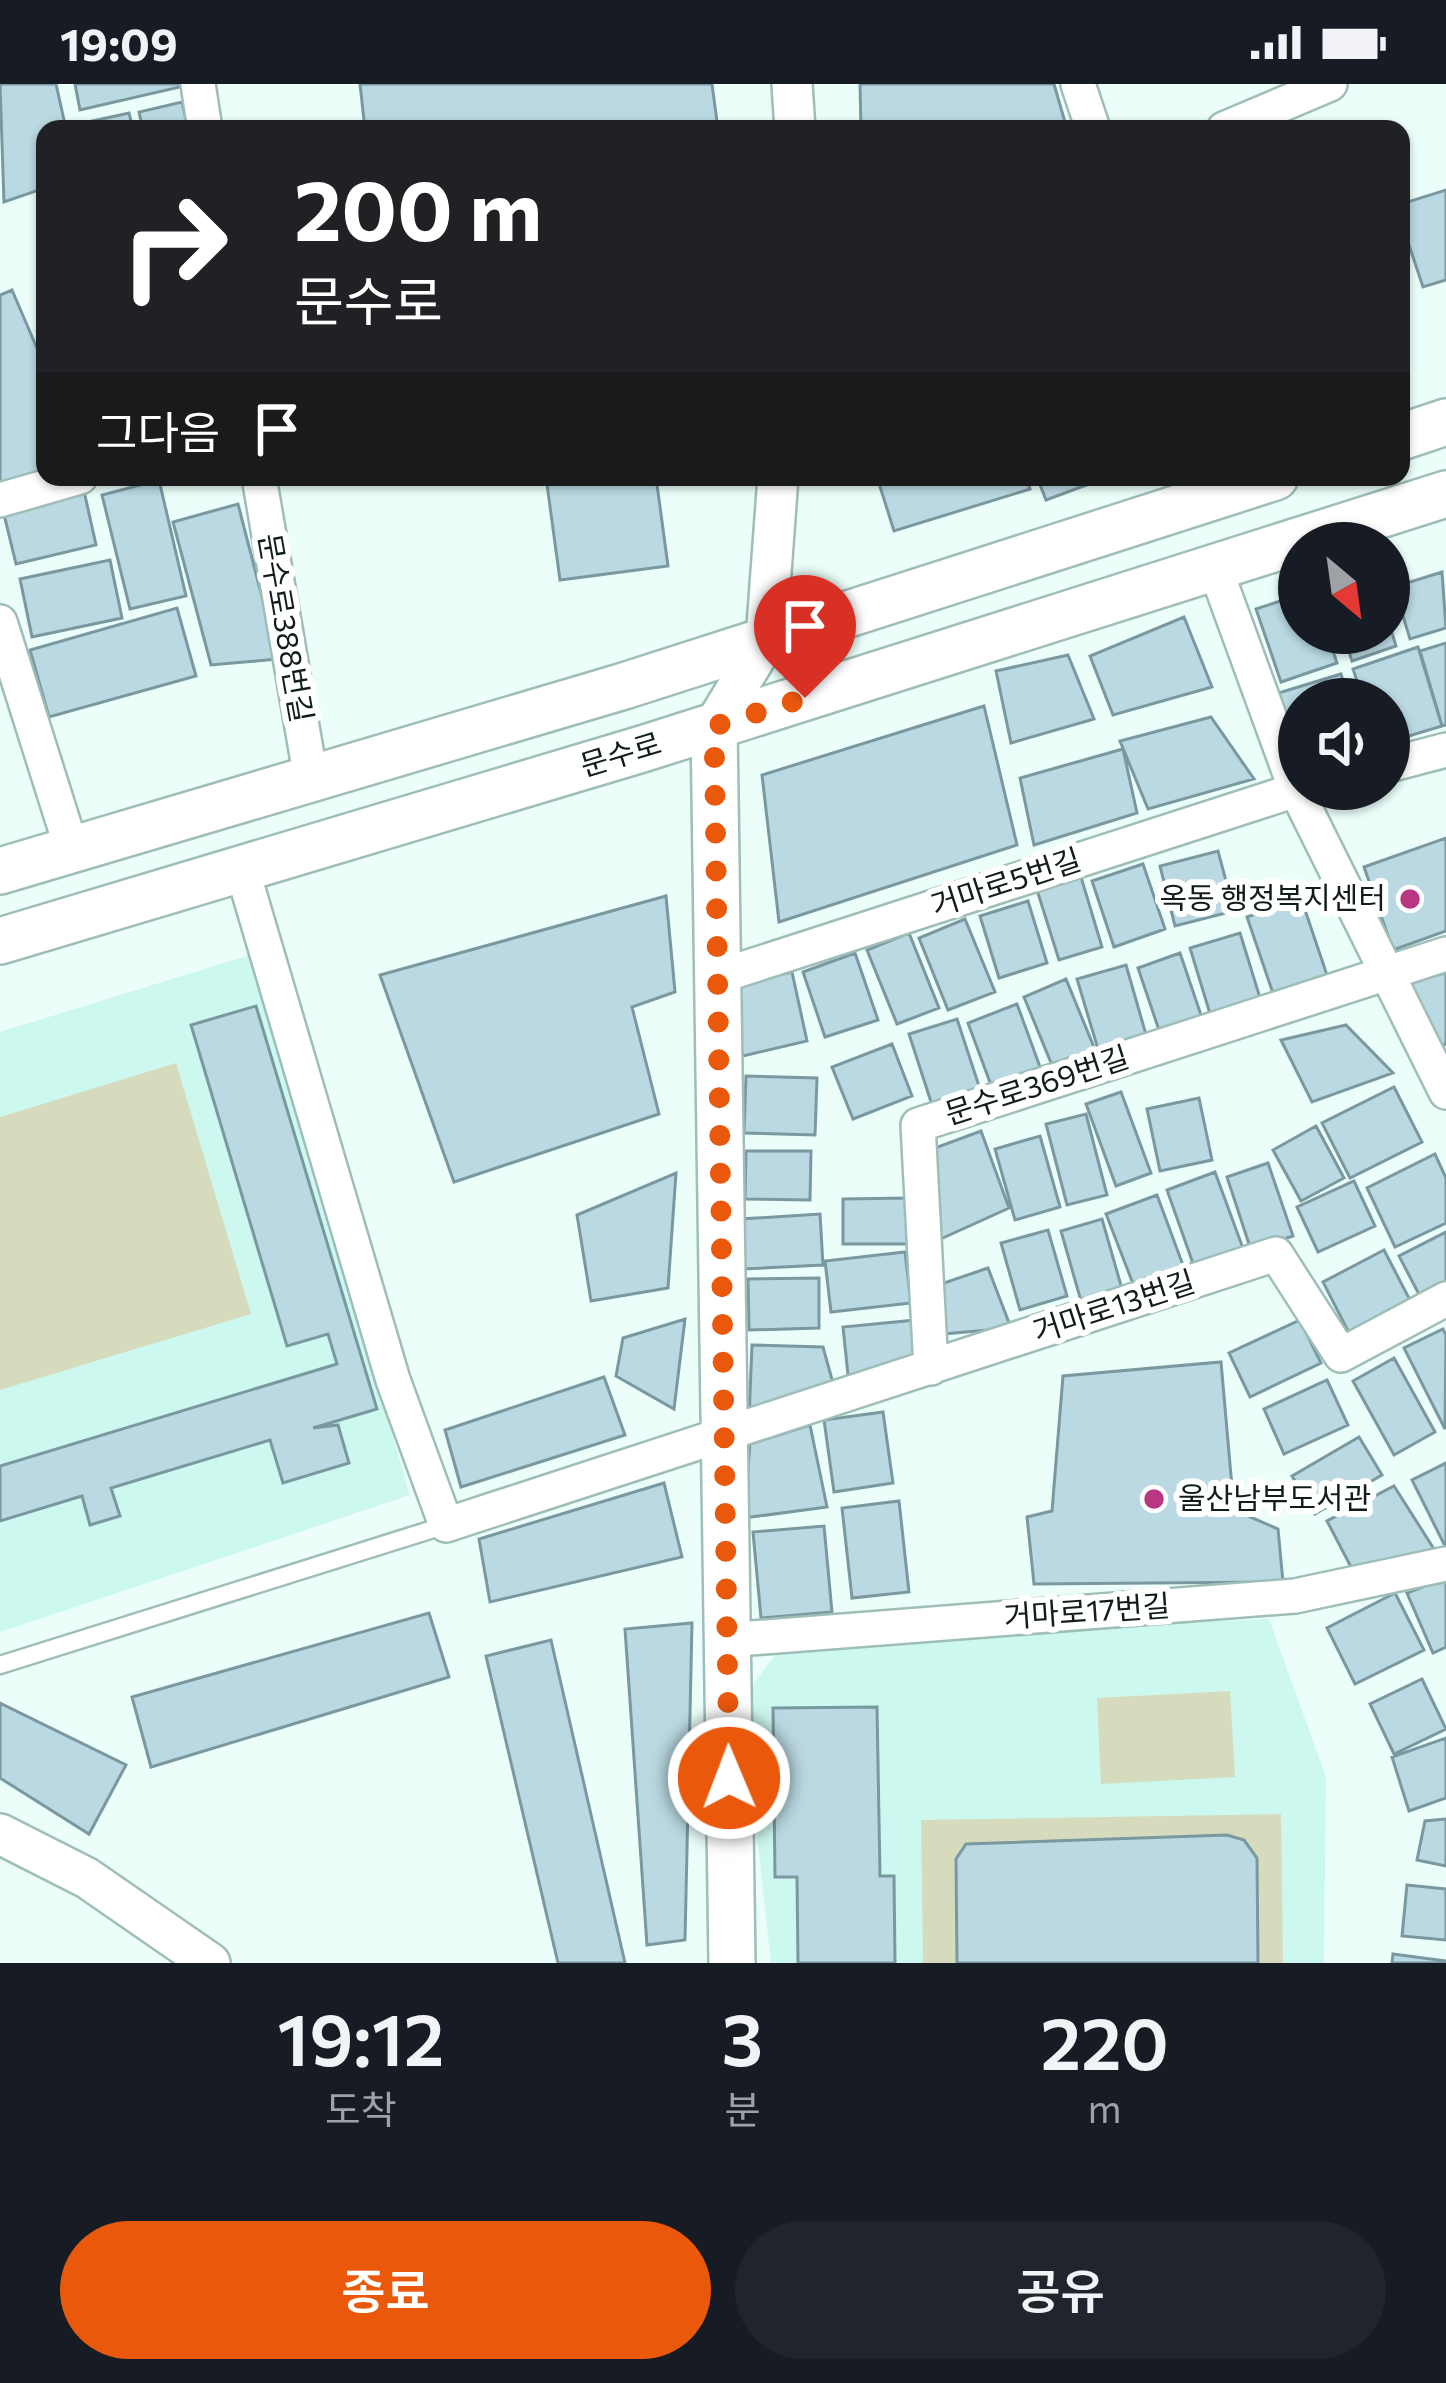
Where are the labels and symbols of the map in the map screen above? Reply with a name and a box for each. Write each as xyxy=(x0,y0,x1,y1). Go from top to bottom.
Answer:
north arrow xyxy=(1278,522,1410,654)
street label: 문수로388번길 xyxy=(253,530,322,725)
pin xyxy=(754,575,856,698)
street label: 문수로 xyxy=(575,723,665,782)
street label: 거마로5번길 xyxy=(926,839,1085,922)
place label: 옥동 행정복지센터 xyxy=(1159,878,1386,915)
marker: 옥동 행정복지센터 xyxy=(1397,886,1423,912)
street label: 문수로369번길 xyxy=(940,1036,1133,1131)
street label: 거마로13번길 xyxy=(1028,1261,1199,1348)
place label: 울산남부도서관 xyxy=(1178,1478,1371,1515)
marker: 울산남부도서관 xyxy=(1141,1486,1167,1512)
street label: 거마로17번길 xyxy=(1002,1585,1171,1634)
position arrow xyxy=(666,1715,792,1841)

